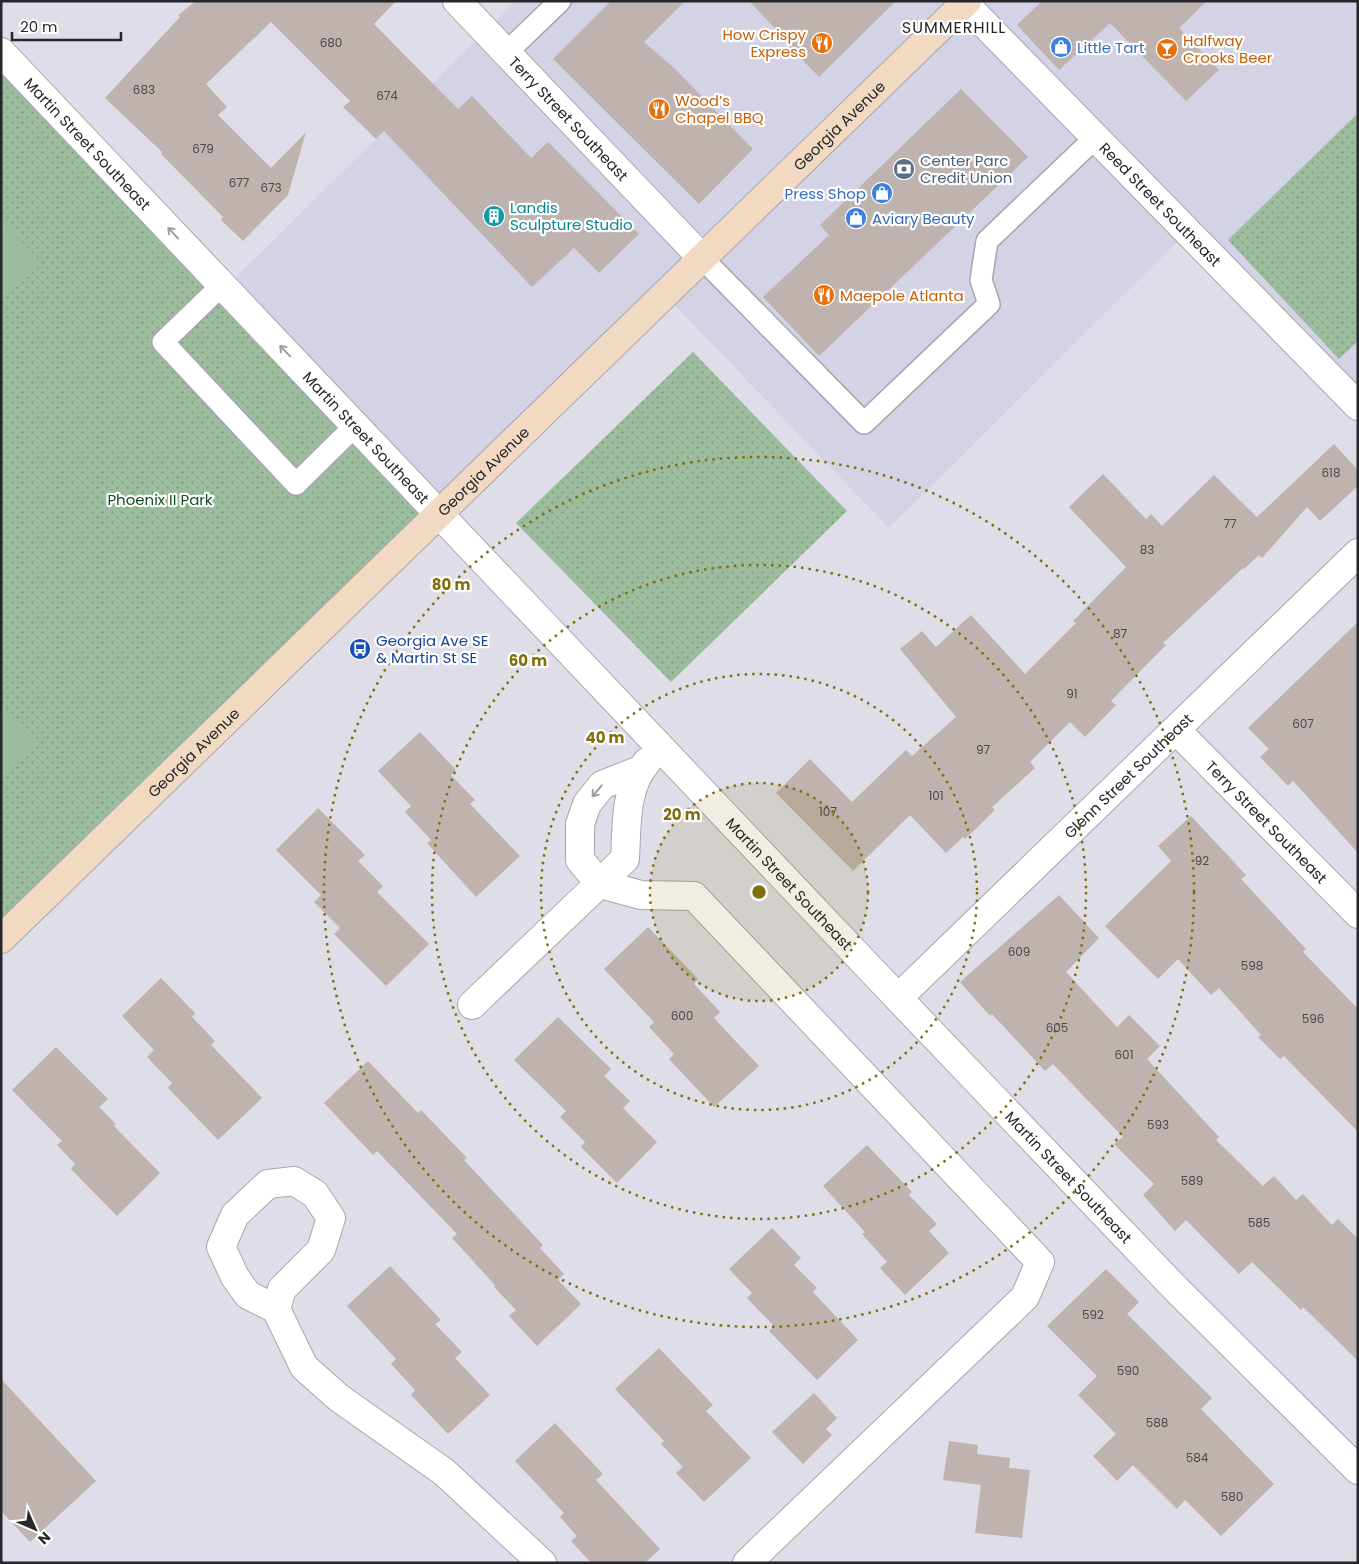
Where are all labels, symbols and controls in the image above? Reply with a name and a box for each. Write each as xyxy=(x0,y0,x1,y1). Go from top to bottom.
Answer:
scale bar xyxy=(12,10,121,42)
text: 20 m xyxy=(20,16,58,37)
district label: SUMMERHILL xyxy=(902,16,1006,39)
place label: How Crispy Express xyxy=(722,24,807,62)
place label: Halfway Crooks Beer xyxy=(1183,30,1273,68)
restaurant icon: How Crispy Express xyxy=(810,31,834,55)
house number: 680 xyxy=(320,34,342,51)
shop icon: Little Tart xyxy=(1049,35,1073,59)
place label: Little Tart xyxy=(1077,37,1144,58)
bar icon: Halfway Crooks Beer xyxy=(1155,37,1179,61)
street label: Terry Street Southeast xyxy=(504,51,633,185)
street label: Martin Street Southeast xyxy=(20,73,156,214)
street label: Georgia Avenue xyxy=(788,76,890,175)
house number: 683 xyxy=(133,81,155,98)
house number: 674 xyxy=(376,87,398,104)
place label: Wood’s Chapel BBQ xyxy=(675,90,764,128)
restaurant icon: Wood’s Chapel BBQ xyxy=(647,97,671,121)
street label: Reed Street Southeast xyxy=(1095,137,1226,271)
house number: 679 xyxy=(192,140,214,157)
place label: Center Parc Credit Union xyxy=(920,150,1012,188)
bank icon: Center Parc Credit Union xyxy=(892,157,916,181)
house number: 677 xyxy=(229,174,250,191)
house number: 673 xyxy=(260,179,282,196)
shop icon: Press Shop xyxy=(870,181,894,205)
place label: Press Shop xyxy=(785,183,866,204)
place label: Landis Sculpture Studio xyxy=(510,197,633,235)
building icon: Landis Sculpture Studio xyxy=(482,204,506,228)
shop icon: Aviary Beauty xyxy=(844,206,868,230)
place label: Aviary Beauty xyxy=(872,208,975,229)
one-way arrow xyxy=(167,227,179,240)
restaurant icon: Maepole Atlanta xyxy=(812,283,836,307)
place label: Maepole Atlanta xyxy=(840,285,964,306)
one-way arrow xyxy=(279,345,291,358)
street label: Martin Street Southeast xyxy=(298,366,434,508)
street label: Georgia Avenue xyxy=(433,421,534,520)
house number: 618 xyxy=(1321,464,1341,481)
park label: Phoenix II Park xyxy=(107,489,213,510)
house number: 77 xyxy=(1223,515,1237,532)
house number: 83 xyxy=(1140,541,1154,558)
text: 80 m xyxy=(432,574,470,595)
house number: 87 xyxy=(1113,625,1128,642)
place label: Georgia Ave SE & Martin St SE xyxy=(376,630,488,668)
bus stop icon: Georgia Ave SE & Martin St SE xyxy=(348,637,372,661)
text: 60 m xyxy=(509,650,547,671)
house number: 91 xyxy=(1066,685,1078,702)
street label: Georgia Avenue xyxy=(143,703,244,802)
street label: Glenn Street Southeast xyxy=(1059,708,1197,843)
house number: 607 xyxy=(1292,715,1314,732)
text: 40 m xyxy=(585,727,625,748)
house number: 97 xyxy=(976,741,990,758)
street label: Terry Street Southeast xyxy=(1201,756,1332,888)
one-way arrow xyxy=(591,784,602,797)
house number: 101 xyxy=(928,787,944,804)
house number: 107 xyxy=(819,803,837,820)
text: 20 m xyxy=(663,804,701,825)
street label: Martin Street Southeast xyxy=(722,813,857,954)
house number: 92 xyxy=(1195,852,1209,869)
centre of rings xyxy=(750,883,768,901)
house number: 609 xyxy=(1008,943,1030,960)
house number: 598 xyxy=(1241,957,1263,974)
house number: 600 xyxy=(671,1007,693,1024)
house number: 596 xyxy=(1302,1010,1324,1027)
house number: 605 xyxy=(1046,1019,1068,1036)
house number: 601 xyxy=(1115,1046,1134,1063)
street label: Martin Street Southeast xyxy=(1001,1106,1137,1248)
house number: 593 xyxy=(1147,1116,1169,1133)
house number: 589 xyxy=(1181,1172,1203,1189)
house number: 585 xyxy=(1248,1214,1270,1231)
house number: 592 xyxy=(1082,1306,1104,1323)
house number: 590 xyxy=(1117,1362,1139,1379)
house number: 588 xyxy=(1146,1414,1168,1431)
house number: 584 xyxy=(1186,1449,1209,1466)
house number: 580 xyxy=(1221,1488,1243,1505)
north arrow xyxy=(10,1504,60,1554)
text: N xyxy=(33,1527,55,1549)

